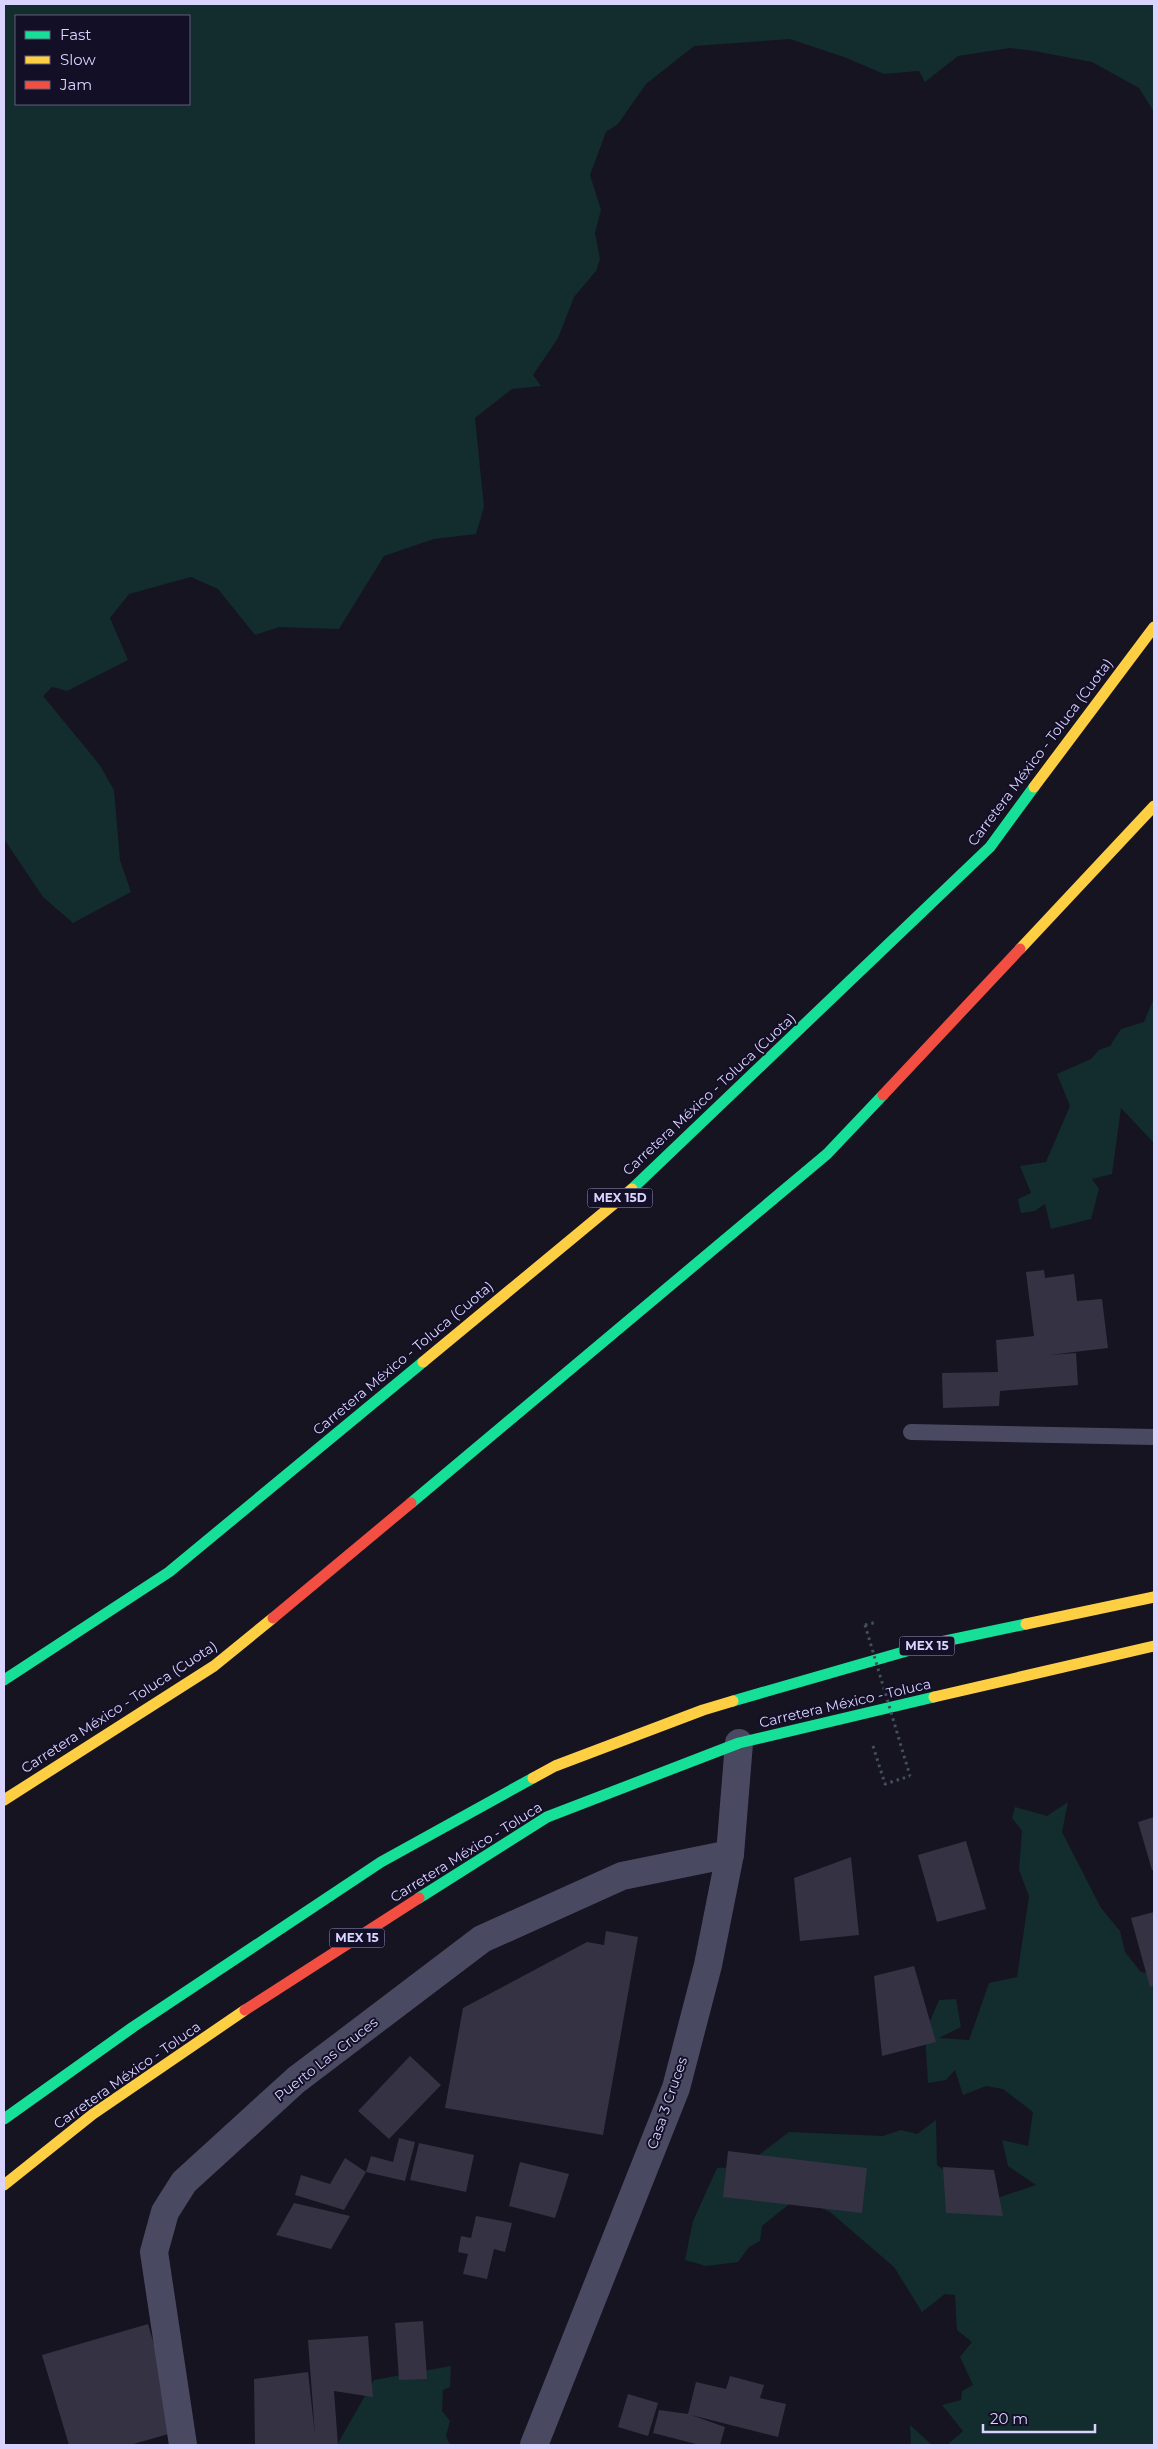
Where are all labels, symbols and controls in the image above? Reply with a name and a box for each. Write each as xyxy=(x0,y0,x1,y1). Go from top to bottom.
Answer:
legend xyxy=(15,15,190,105)
text: Fast xyxy=(60,25,91,44)
text: Slow xyxy=(60,50,96,69)
text: Jam xyxy=(59,75,92,94)
street label: Carretera México - Toluca (Cuota) xyxy=(964,655,1116,849)
street label: Carretera México - Toluca (Cuota) xyxy=(619,1009,799,1179)
road number: MEX 15D xyxy=(588,1188,652,1208)
street label: Carretera México - Toluca (Cuota) xyxy=(309,1277,497,1439)
road number: MEX 15 xyxy=(900,1636,954,1655)
street label: Carretera México - Toluca (Cuota) xyxy=(18,1637,220,1777)
street label: Carretera México - Toluca xyxy=(757,1674,933,1732)
street label: Carretera México - Toluca xyxy=(387,1798,545,1906)
road number: MEX 15 xyxy=(330,1929,384,1948)
street label: Puerto Las Cruces xyxy=(271,2013,382,2105)
street label: Carretera México - Toluca xyxy=(50,2017,204,2133)
street label: Casa 3 Cruces xyxy=(643,2054,691,2152)
scale bar xyxy=(983,2402,1096,2434)
text: 20 m xyxy=(990,2409,1028,2428)

